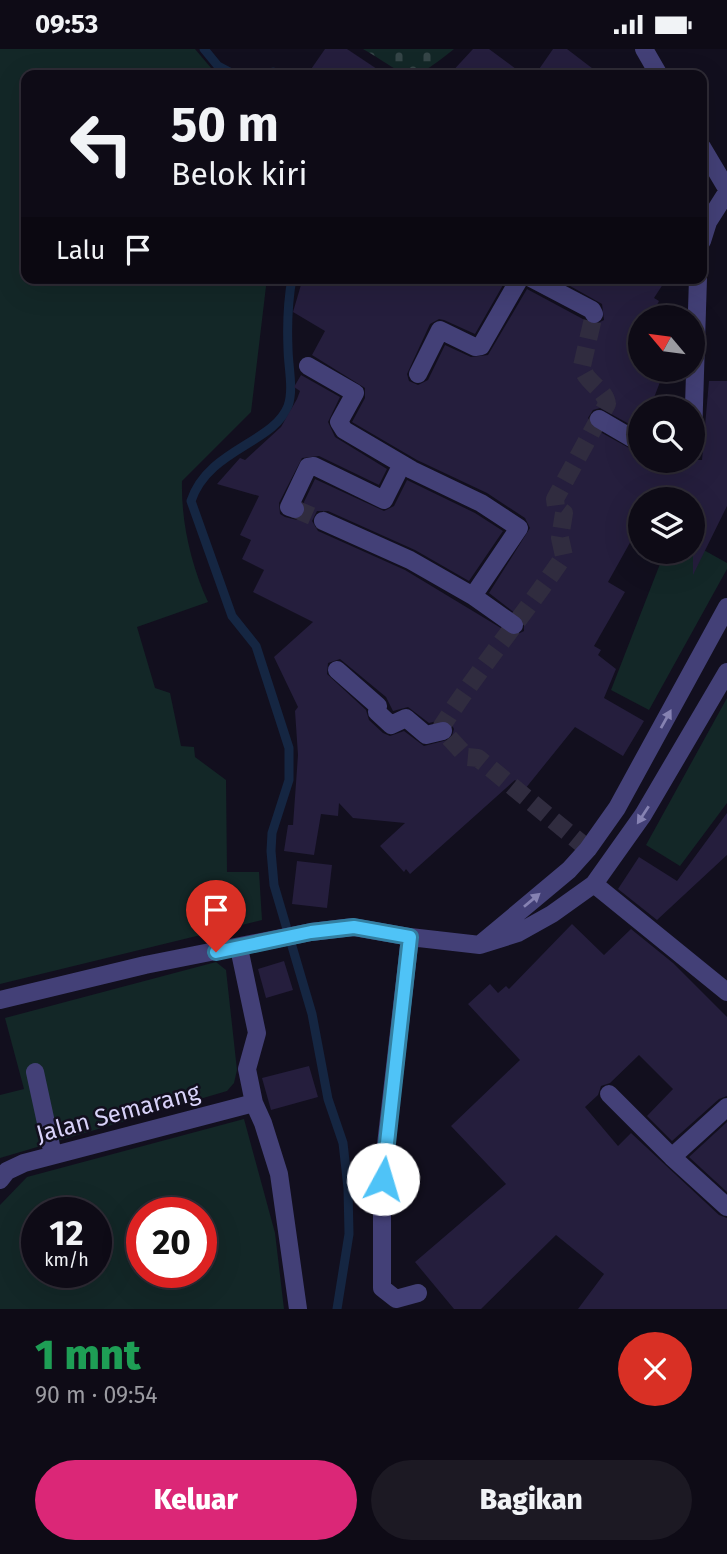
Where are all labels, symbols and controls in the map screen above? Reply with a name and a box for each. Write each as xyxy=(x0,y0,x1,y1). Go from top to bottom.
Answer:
text: 09:53 xyxy=(35,9,98,40)
text: 50 m xyxy=(171,95,279,154)
icon: left xyxy=(56,98,147,189)
text: Belok kiri xyxy=(171,155,307,193)
icon: arrive xyxy=(119,231,157,269)
text: Lalu xyxy=(56,235,105,266)
north arrow xyxy=(628,305,705,381)
map controls xyxy=(628,305,705,564)
button: search xyxy=(628,396,705,473)
button: layers xyxy=(628,487,705,564)
one-way arrow xyxy=(660,709,672,729)
one-way arrow xyxy=(636,805,649,825)
pin xyxy=(186,880,246,952)
icon: arrive xyxy=(197,891,235,929)
one-way arrow xyxy=(523,893,541,908)
street label: Jalan Semarang xyxy=(33,1078,203,1148)
position arrow xyxy=(346,1142,420,1216)
speed limit sign: 20 xyxy=(126,1197,217,1288)
text: 12 xyxy=(49,1212,84,1254)
text: km/h xyxy=(44,1249,89,1271)
text: 1 mnt xyxy=(35,1330,140,1380)
button: close xyxy=(618,1332,692,1406)
text: 90 m · 09:54 xyxy=(35,1381,157,1409)
button: Keluar xyxy=(35,1460,357,1540)
button: Bagikan xyxy=(371,1460,692,1540)

